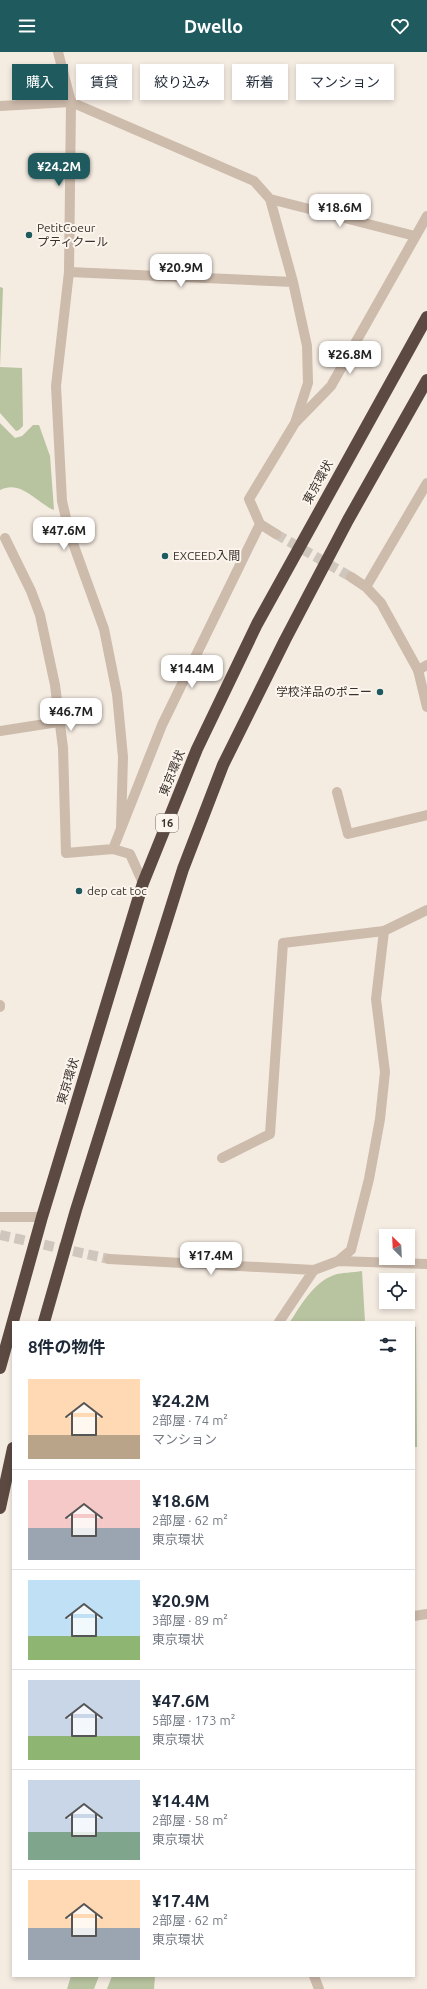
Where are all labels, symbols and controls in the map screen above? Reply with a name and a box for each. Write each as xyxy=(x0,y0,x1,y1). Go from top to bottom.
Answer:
icon: menu xyxy=(16,15,38,37)
icon: heart xyxy=(389,15,411,37)
text: Dwello xyxy=(184,16,243,36)
chip: 購入 xyxy=(12,64,68,100)
chip: 賃貸 xyxy=(76,64,132,100)
chip: 絞り込み xyxy=(140,64,224,100)
chip: 新着 xyxy=(232,64,288,100)
chip: マンション xyxy=(296,64,394,100)
pin: ¥24.2M xyxy=(26,153,92,187)
text: ¥24.2M xyxy=(37,159,81,173)
pin: ¥18.6M xyxy=(307,194,373,228)
text: ¥18.6M xyxy=(318,200,362,214)
place label: PetitCoeur プティクール xyxy=(37,221,108,248)
marker: PetitCoeur プティクール xyxy=(24,230,34,240)
pin: ¥20.9M xyxy=(148,254,214,288)
text: ¥20.9M xyxy=(159,260,203,274)
pin: ¥26.8M xyxy=(317,341,383,375)
text: ¥26.8M xyxy=(328,347,372,361)
street label: 東京環状 xyxy=(300,458,335,506)
pin: ¥47.6M xyxy=(31,517,97,551)
text: ¥47.6M xyxy=(42,523,86,537)
place label: EXCEED入間 xyxy=(173,549,240,562)
marker: EXCEED入間 xyxy=(160,551,170,561)
pin: ¥14.4M xyxy=(159,655,225,689)
text: ¥14.4M xyxy=(170,661,214,675)
place label: 学校洋品のポニー xyxy=(276,685,372,698)
marker: 学校洋品のポニー xyxy=(375,687,385,697)
pin: ¥46.7M xyxy=(38,698,104,732)
text: ¥46.7M xyxy=(49,704,93,718)
street label: 東京環状 xyxy=(157,748,187,798)
road number: 16 xyxy=(156,814,178,832)
place label: dep cat toc xyxy=(87,884,147,897)
marker: dep cat toc xyxy=(74,886,84,896)
street label: 東京環状 xyxy=(54,1056,81,1106)
north arrow xyxy=(379,1229,415,1265)
map controls xyxy=(379,1229,415,1309)
pin: ¥17.4M xyxy=(178,1242,244,1276)
text: ¥17.4M xyxy=(189,1248,233,1262)
button: locate xyxy=(379,1273,415,1309)
icon: filters xyxy=(377,1334,399,1356)
text: 8件の物件 xyxy=(28,1337,106,1356)
text: ¥24.2M xyxy=(152,1391,210,1410)
icon: home xyxy=(60,1395,108,1443)
text: 2部屋 · 74 m² xyxy=(152,1413,228,1427)
text: マンション xyxy=(152,1432,217,1446)
text: ¥18.6M xyxy=(152,1491,210,1510)
icon: home xyxy=(60,1496,108,1544)
text: 2部屋 · 62 m² xyxy=(152,1513,228,1527)
text: 東京環状 xyxy=(152,1532,204,1546)
text: ¥20.9M xyxy=(152,1591,210,1610)
icon: home xyxy=(60,1596,108,1644)
text: 3部屋 · 89 m² xyxy=(152,1613,228,1627)
text: 東京環状 xyxy=(152,1632,204,1646)
text: ¥47.6M xyxy=(152,1691,210,1710)
icon: home xyxy=(60,1696,108,1744)
text: 5部屋 · 173 m² xyxy=(152,1713,235,1727)
text: 東京環状 xyxy=(152,1732,204,1746)
text: ¥14.4M xyxy=(152,1791,210,1810)
icon: home xyxy=(60,1796,108,1844)
text: 2部屋 · 58 m² xyxy=(152,1813,228,1827)
text: 東京環状 xyxy=(152,1832,204,1846)
text: ¥17.4M xyxy=(152,1891,210,1910)
icon: home xyxy=(60,1896,108,1944)
text: 2部屋 · 62 m² xyxy=(152,1913,228,1927)
text: 東京環状 xyxy=(152,1932,204,1946)

